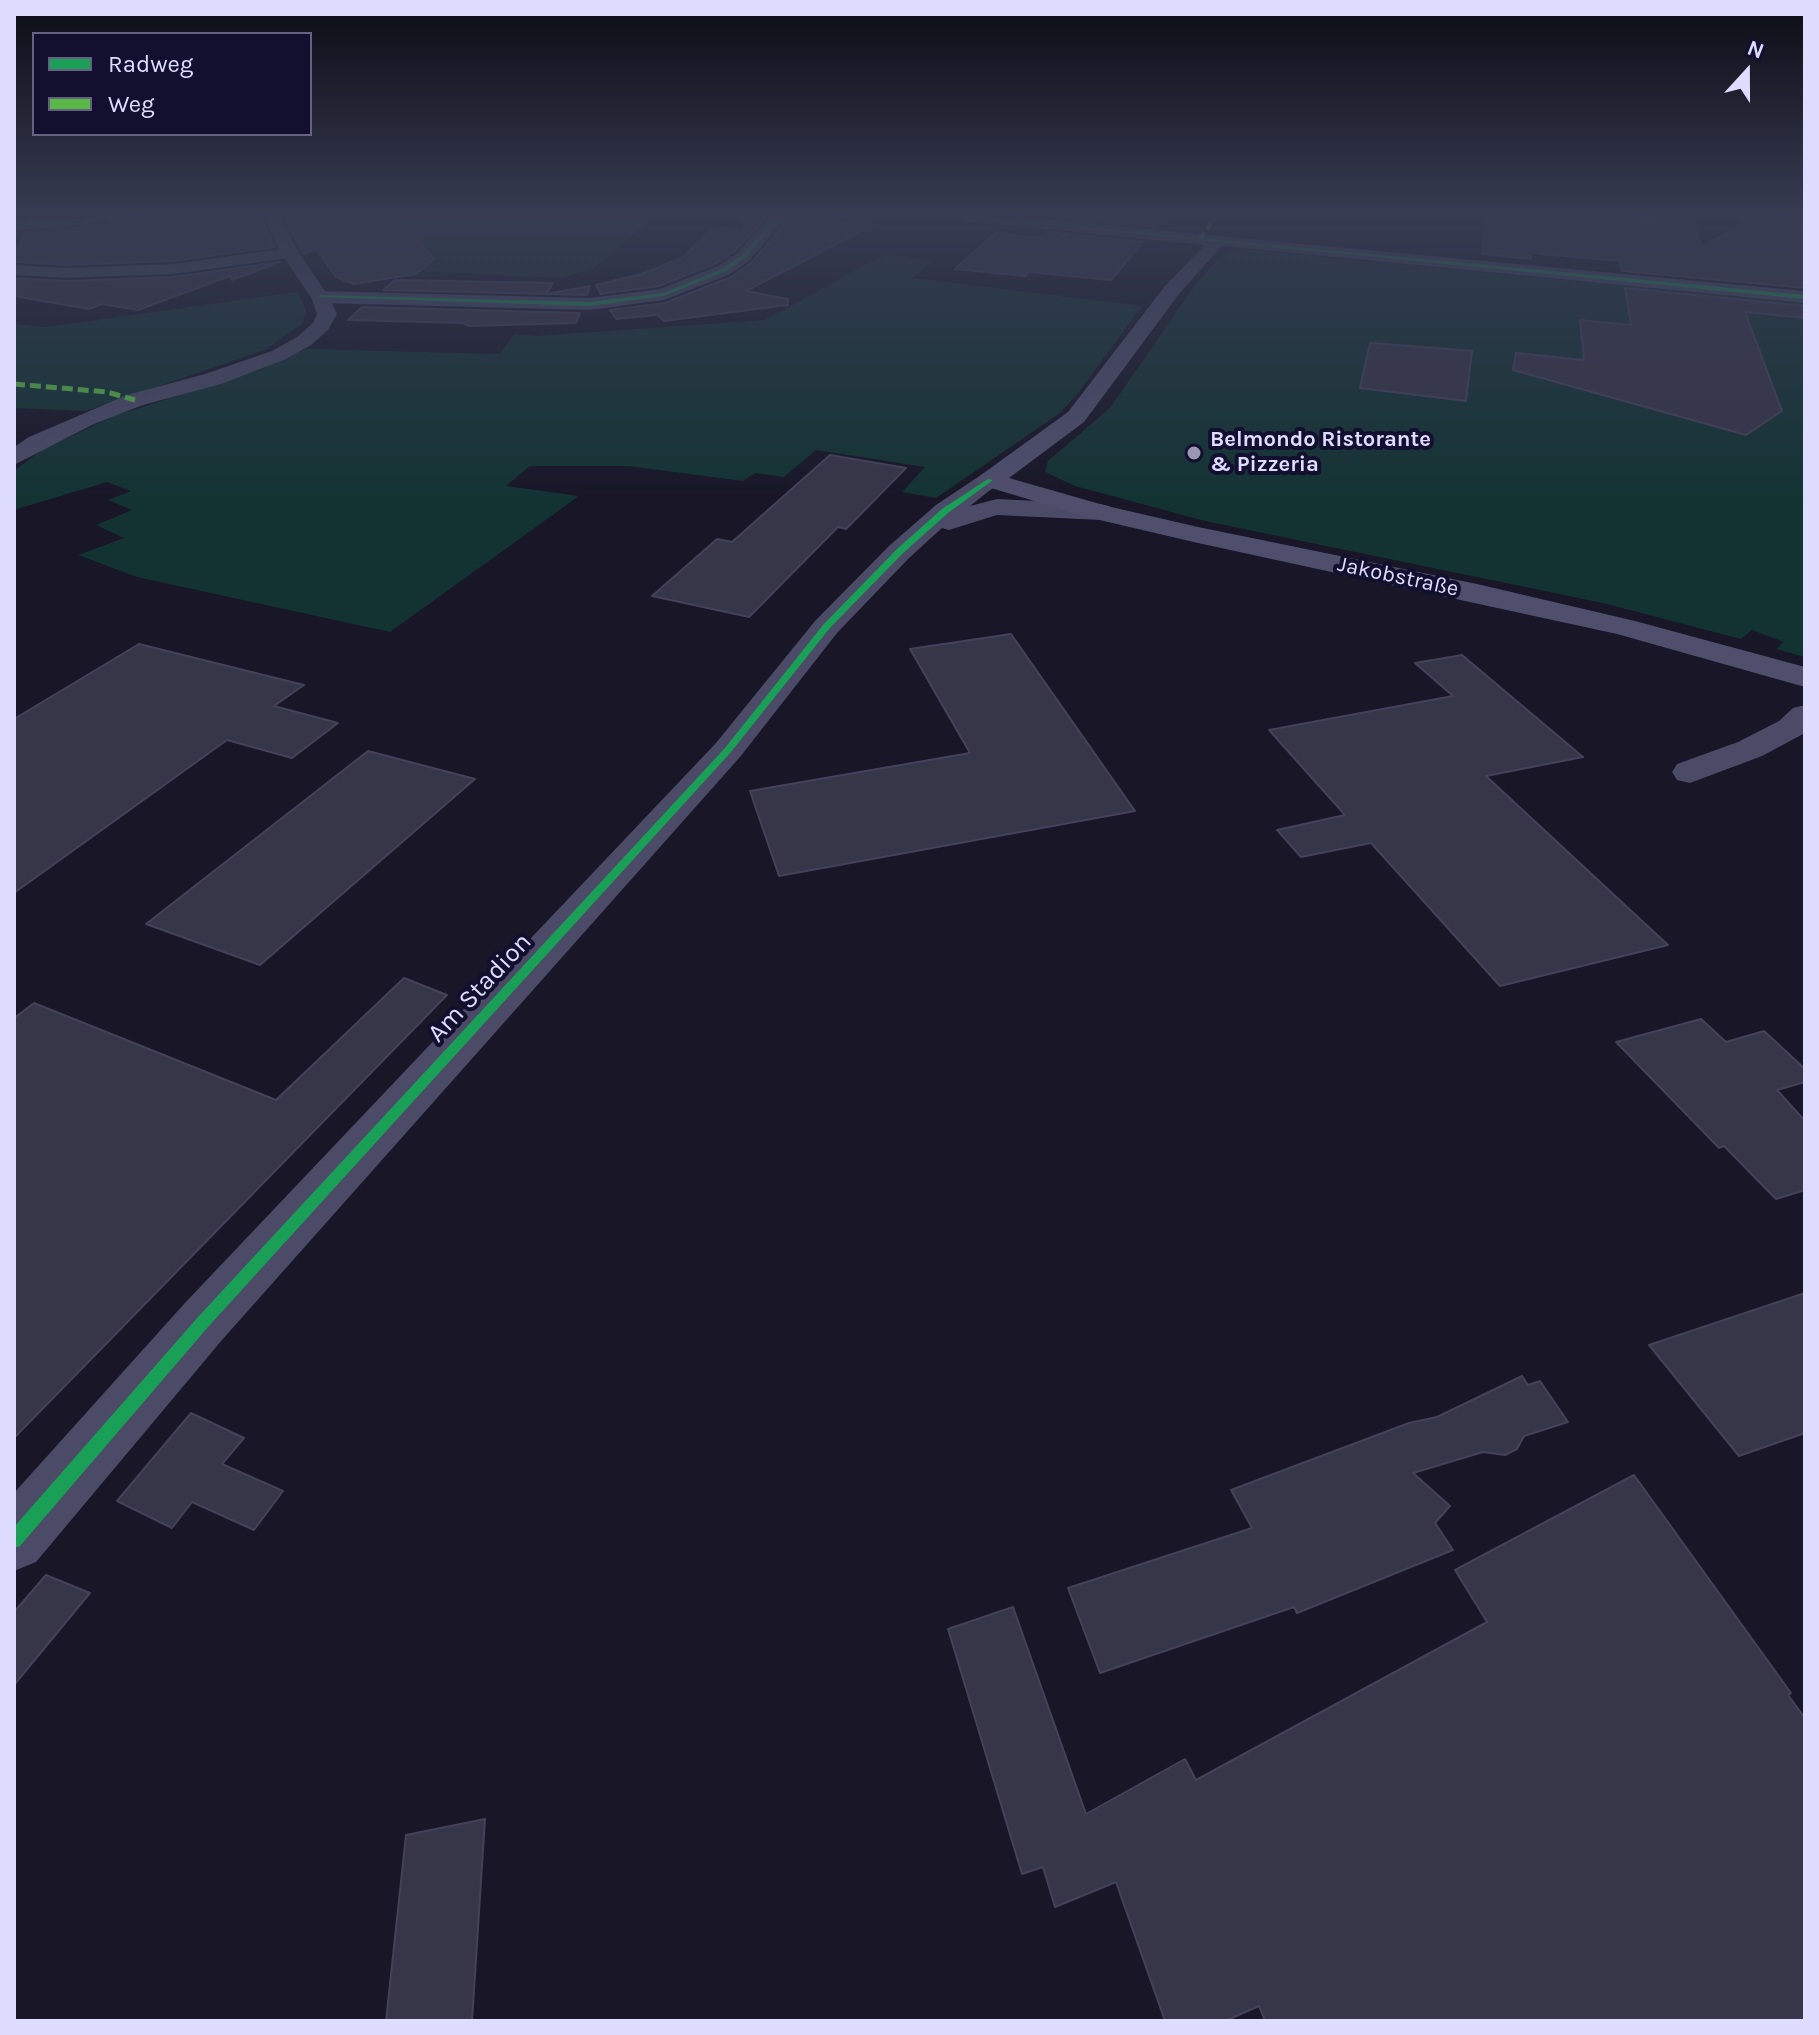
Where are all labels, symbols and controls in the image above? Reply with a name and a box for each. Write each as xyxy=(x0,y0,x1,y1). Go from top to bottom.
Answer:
legend xyxy=(32,32,312,136)
north arrow xyxy=(1707,32,1787,112)
text: N xyxy=(1744,35,1768,65)
text: Radweg xyxy=(108,50,193,78)
text: Weg xyxy=(108,90,155,118)
place label: Belmondo Ristorante & Pizzeria xyxy=(1210,427,1431,478)
marker: Belmondo Ristorante & Pizzeria xyxy=(1185,444,1203,462)
street label: Jakobstraße xyxy=(1335,551,1461,603)
street label: Am Stadion xyxy=(421,927,539,1049)

